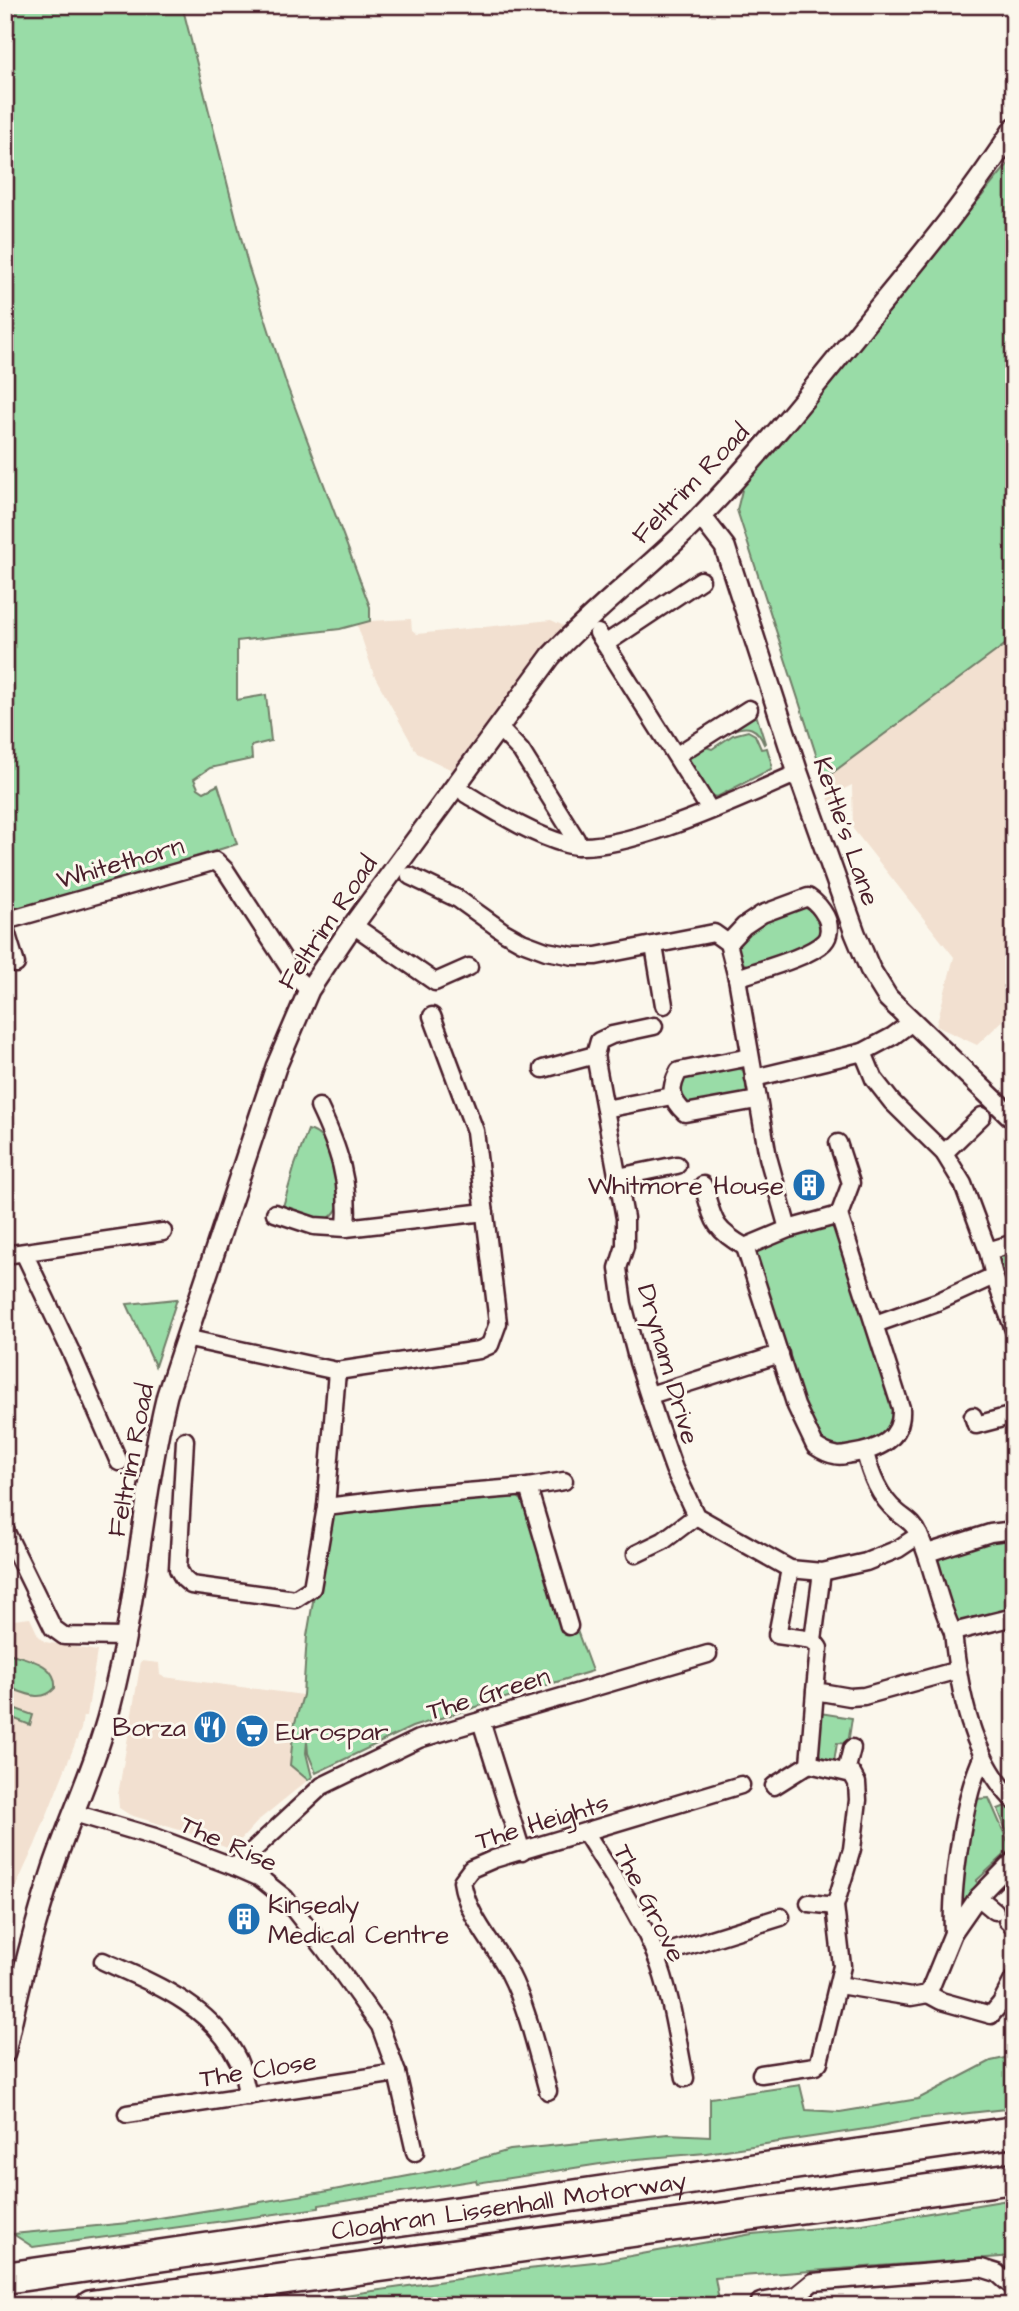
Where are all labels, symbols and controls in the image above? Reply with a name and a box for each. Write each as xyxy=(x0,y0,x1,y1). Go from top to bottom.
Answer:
street label: Feltrim Road xyxy=(624,415,758,552)
street label: Kettle's Lane xyxy=(804,752,888,910)
street label: Whitethorn xyxy=(52,828,188,898)
street label: Feltrim Road xyxy=(269,848,386,997)
building icon: Whitmore House xyxy=(790,1166,828,1204)
place label: Whitmore House xyxy=(588,1168,784,1204)
street label: Drynam Drive xyxy=(626,1280,708,1449)
street label: Feltrim Road xyxy=(98,1381,163,1540)
street label: The Green xyxy=(422,1658,554,1730)
restaurant icon: Borza xyxy=(191,1708,229,1746)
place label: Borza xyxy=(112,1710,186,1746)
supermarket icon: Eurospar xyxy=(233,1712,271,1750)
place label: Eurospar xyxy=(276,1714,389,1750)
street label: The Heights xyxy=(471,1785,614,1861)
street label: The Rise xyxy=(174,1806,283,1881)
street label: The Grove xyxy=(604,1838,694,1969)
place label: Kinsealy Medical Centre xyxy=(268,1887,449,1953)
building icon: Kinsealy Medical Centre xyxy=(225,1900,263,1938)
street label: The Close xyxy=(197,2043,319,2097)
street label: Cloghran Lissenhall Motorway xyxy=(329,2163,689,2250)

